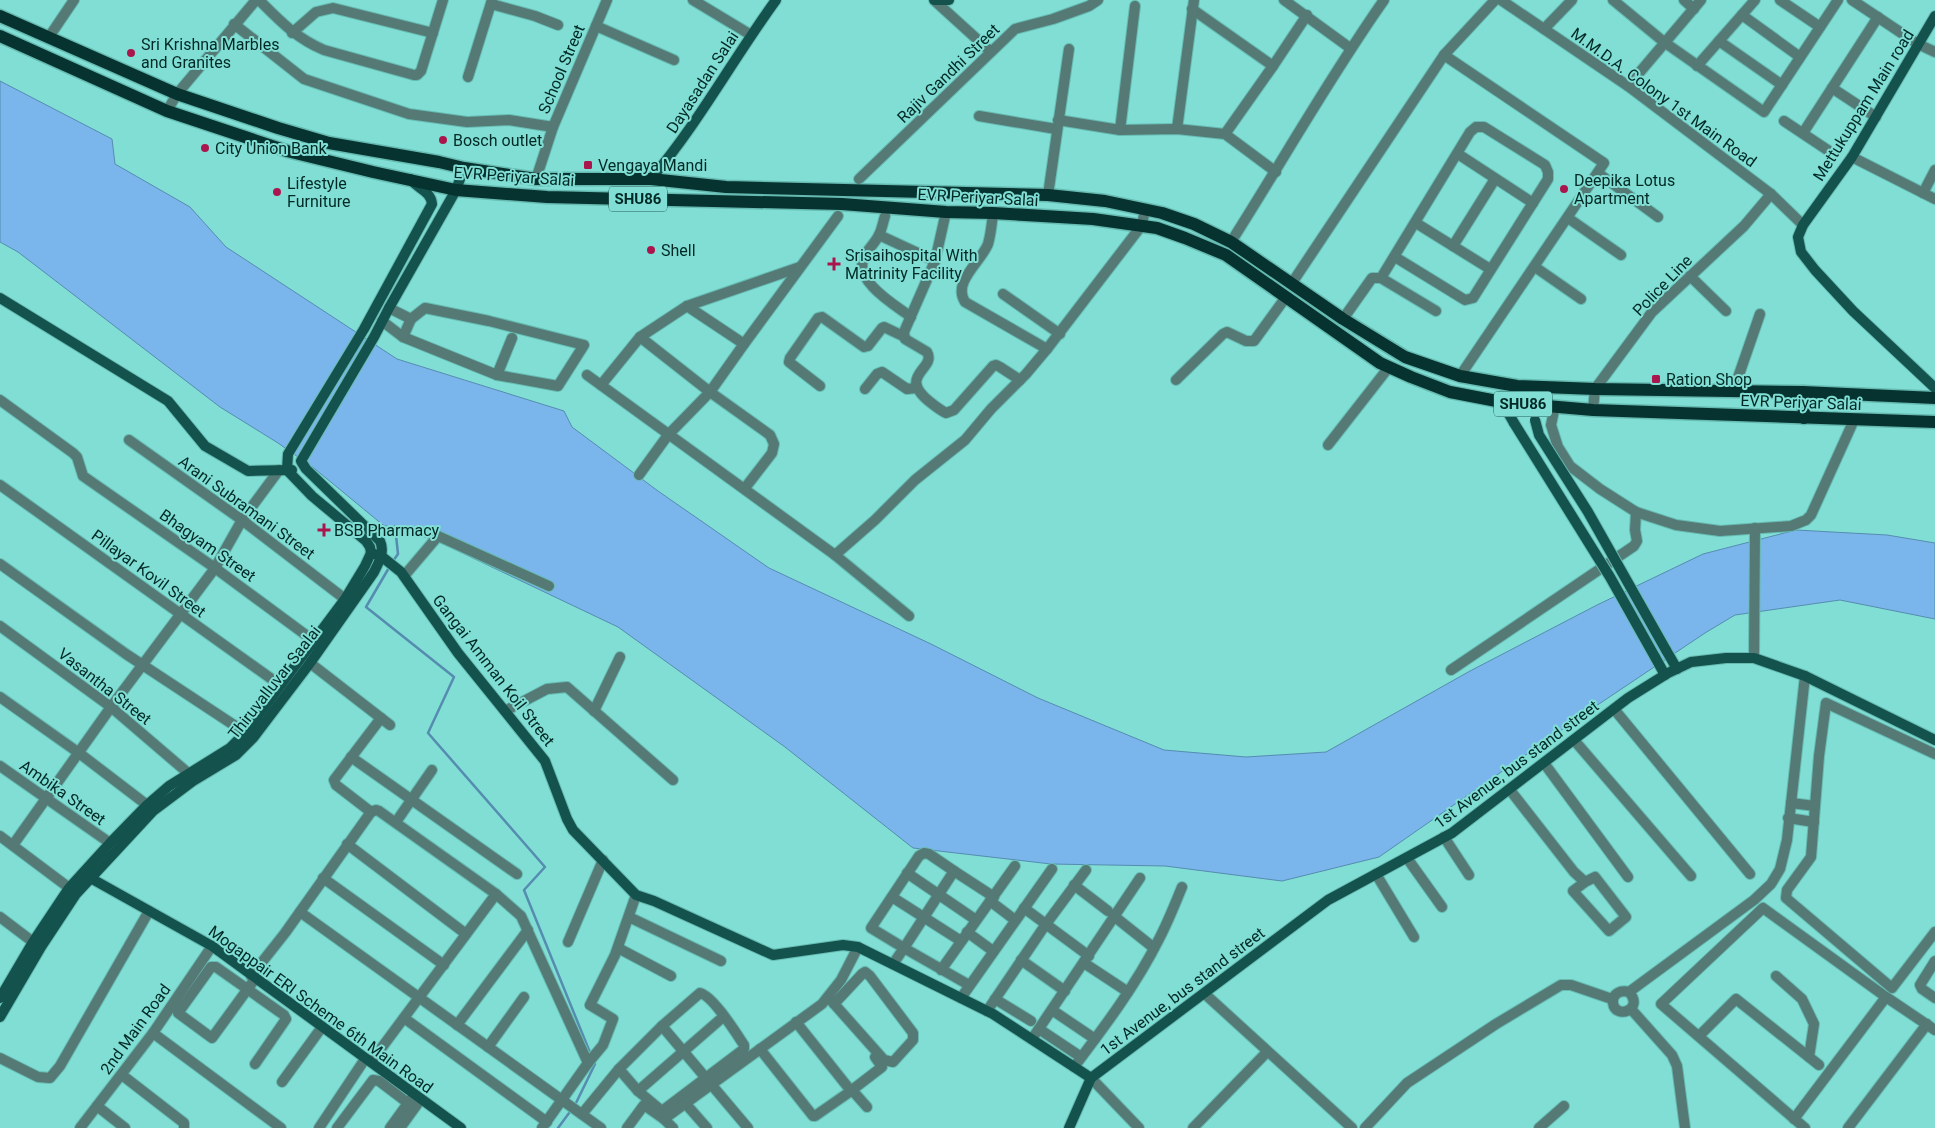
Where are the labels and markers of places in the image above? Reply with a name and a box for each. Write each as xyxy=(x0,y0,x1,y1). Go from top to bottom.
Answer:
place label: Sri Krishna Marbles and Granites xyxy=(141,35,279,72)
marker: Sri Krishna Marbles and Granites xyxy=(125,47,137,59)
place label: Bosch outlet xyxy=(453,131,542,150)
marker: Bosch outlet xyxy=(437,134,449,146)
place label: City Union Bank xyxy=(215,139,328,158)
marker: City Union Bank xyxy=(199,142,211,154)
place label: Vengaya Mandi xyxy=(598,156,707,175)
marker: Vengaya Mandi xyxy=(582,159,594,171)
place label: Deepika Lotus Apartment xyxy=(1574,171,1675,208)
place label: Lifestyle Furniture xyxy=(287,174,350,211)
marker: Deepika Lotus Apartment xyxy=(1558,183,1570,195)
marker: Lifestyle Furniture xyxy=(271,186,283,198)
place label: Shell xyxy=(661,241,696,260)
marker: Shell xyxy=(645,244,657,256)
place label: Srisaihospital With Matrinity Facility xyxy=(845,246,978,283)
marker: Srisaihospital With Matrinity Facility xyxy=(827,257,841,271)
place label: Ration Shop xyxy=(1666,370,1752,389)
marker: Ration Shop xyxy=(1650,373,1662,385)
place label: BSB Pharmacy xyxy=(334,521,440,540)
marker: BSB Pharmacy xyxy=(318,524,330,536)

